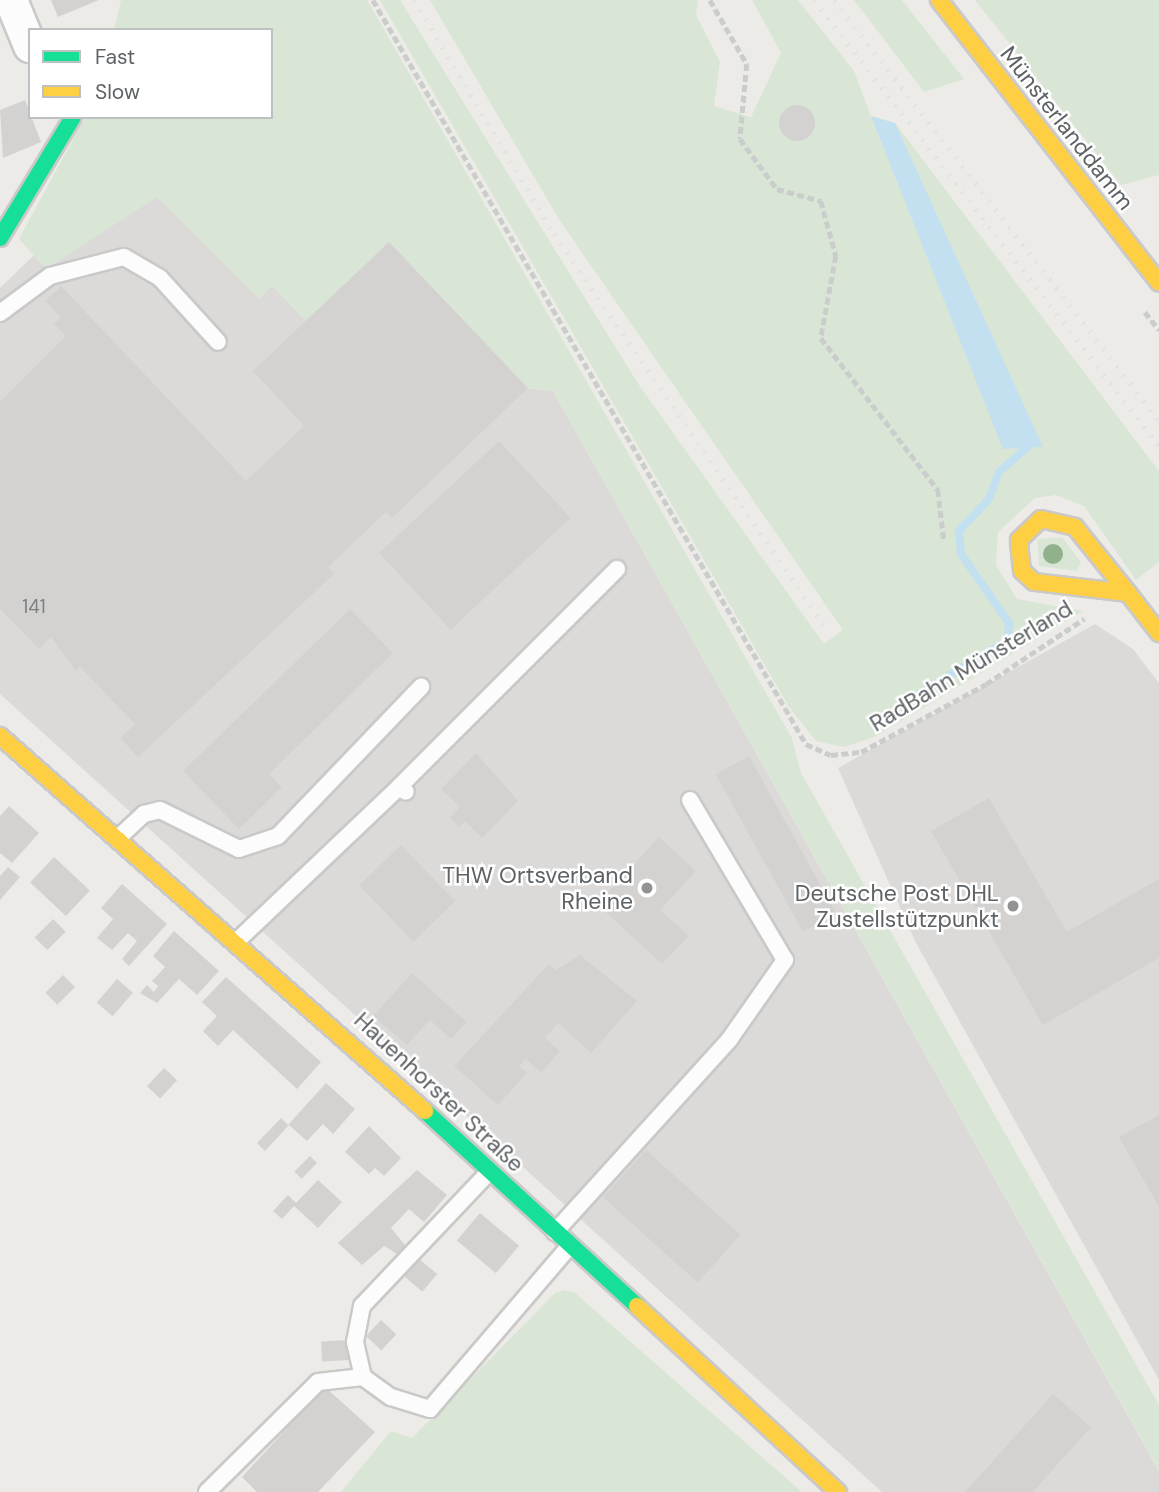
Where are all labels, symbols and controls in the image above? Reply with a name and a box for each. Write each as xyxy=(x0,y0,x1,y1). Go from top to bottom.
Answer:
legend xyxy=(28,28,273,119)
street label: Münsterlanddamm xyxy=(994,41,1140,215)
text: Fast xyxy=(95,43,135,71)
text: Slow xyxy=(95,78,140,106)
street label: RadBahn Münsterland xyxy=(865,595,1077,737)
house number: 141 xyxy=(22,596,46,618)
place label: THW Ortsverband Rheine xyxy=(442,861,633,915)
place label: Deutsche Post DHL Zustellstützpunkt xyxy=(795,879,999,933)
marker: THW Ortsverband Rheine xyxy=(639,880,655,896)
marker: Deutsche Post DHL Zustellstützpunkt xyxy=(1005,898,1021,914)
street label: Hauenhorster Straße xyxy=(349,1006,529,1178)

